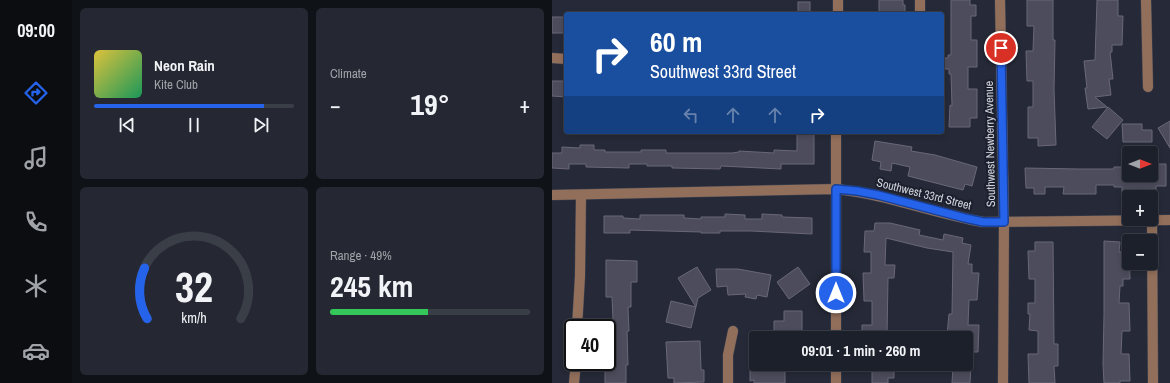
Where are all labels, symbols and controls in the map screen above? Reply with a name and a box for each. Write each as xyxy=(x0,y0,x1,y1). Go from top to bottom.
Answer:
text: 09:00 xyxy=(17,18,55,43)
text: 60 m xyxy=(650,23,702,61)
icon: right xyxy=(584,28,636,80)
pin xyxy=(984,31,1018,65)
icon: arrive xyxy=(990,37,1012,59)
text: Neon Rain xyxy=(154,55,215,76)
text: Southwest 33rd Street xyxy=(650,59,796,84)
text: Climate xyxy=(330,65,367,82)
text: Kite Club xyxy=(154,76,198,93)
icon: directions xyxy=(22,79,50,107)
street label: Southwest Newberry Avenue xyxy=(981,81,999,207)
text: 19° xyxy=(410,84,450,124)
text: − xyxy=(330,90,341,120)
text: + xyxy=(519,90,530,120)
icon: left xyxy=(680,104,702,126)
icon: ahead xyxy=(722,104,744,126)
icon: ahead xyxy=(764,104,786,126)
icon: right xyxy=(806,104,828,126)
icon: previous xyxy=(116,114,138,136)
icon: pause xyxy=(183,114,205,136)
icon: next xyxy=(250,114,272,136)
icon: music xyxy=(22,144,50,172)
north arrow xyxy=(1122,146,1158,182)
map controls xyxy=(1122,146,1158,270)
street label: Southwest 33rd Street xyxy=(875,174,973,214)
button: + xyxy=(1122,190,1158,226)
icon: phone xyxy=(22,208,50,236)
button: − xyxy=(1122,234,1158,270)
text: Range · 49% xyxy=(330,247,392,264)
text: 32 xyxy=(175,259,213,315)
text: 245 km xyxy=(330,266,413,306)
icon: climate xyxy=(22,272,50,300)
position arrow xyxy=(815,272,857,314)
text: km/h xyxy=(181,307,207,326)
speed limit sign: 40 xyxy=(564,319,616,371)
icon: car xyxy=(22,337,50,365)
text: 09:01 · 1 min · 260 m xyxy=(802,340,920,361)

